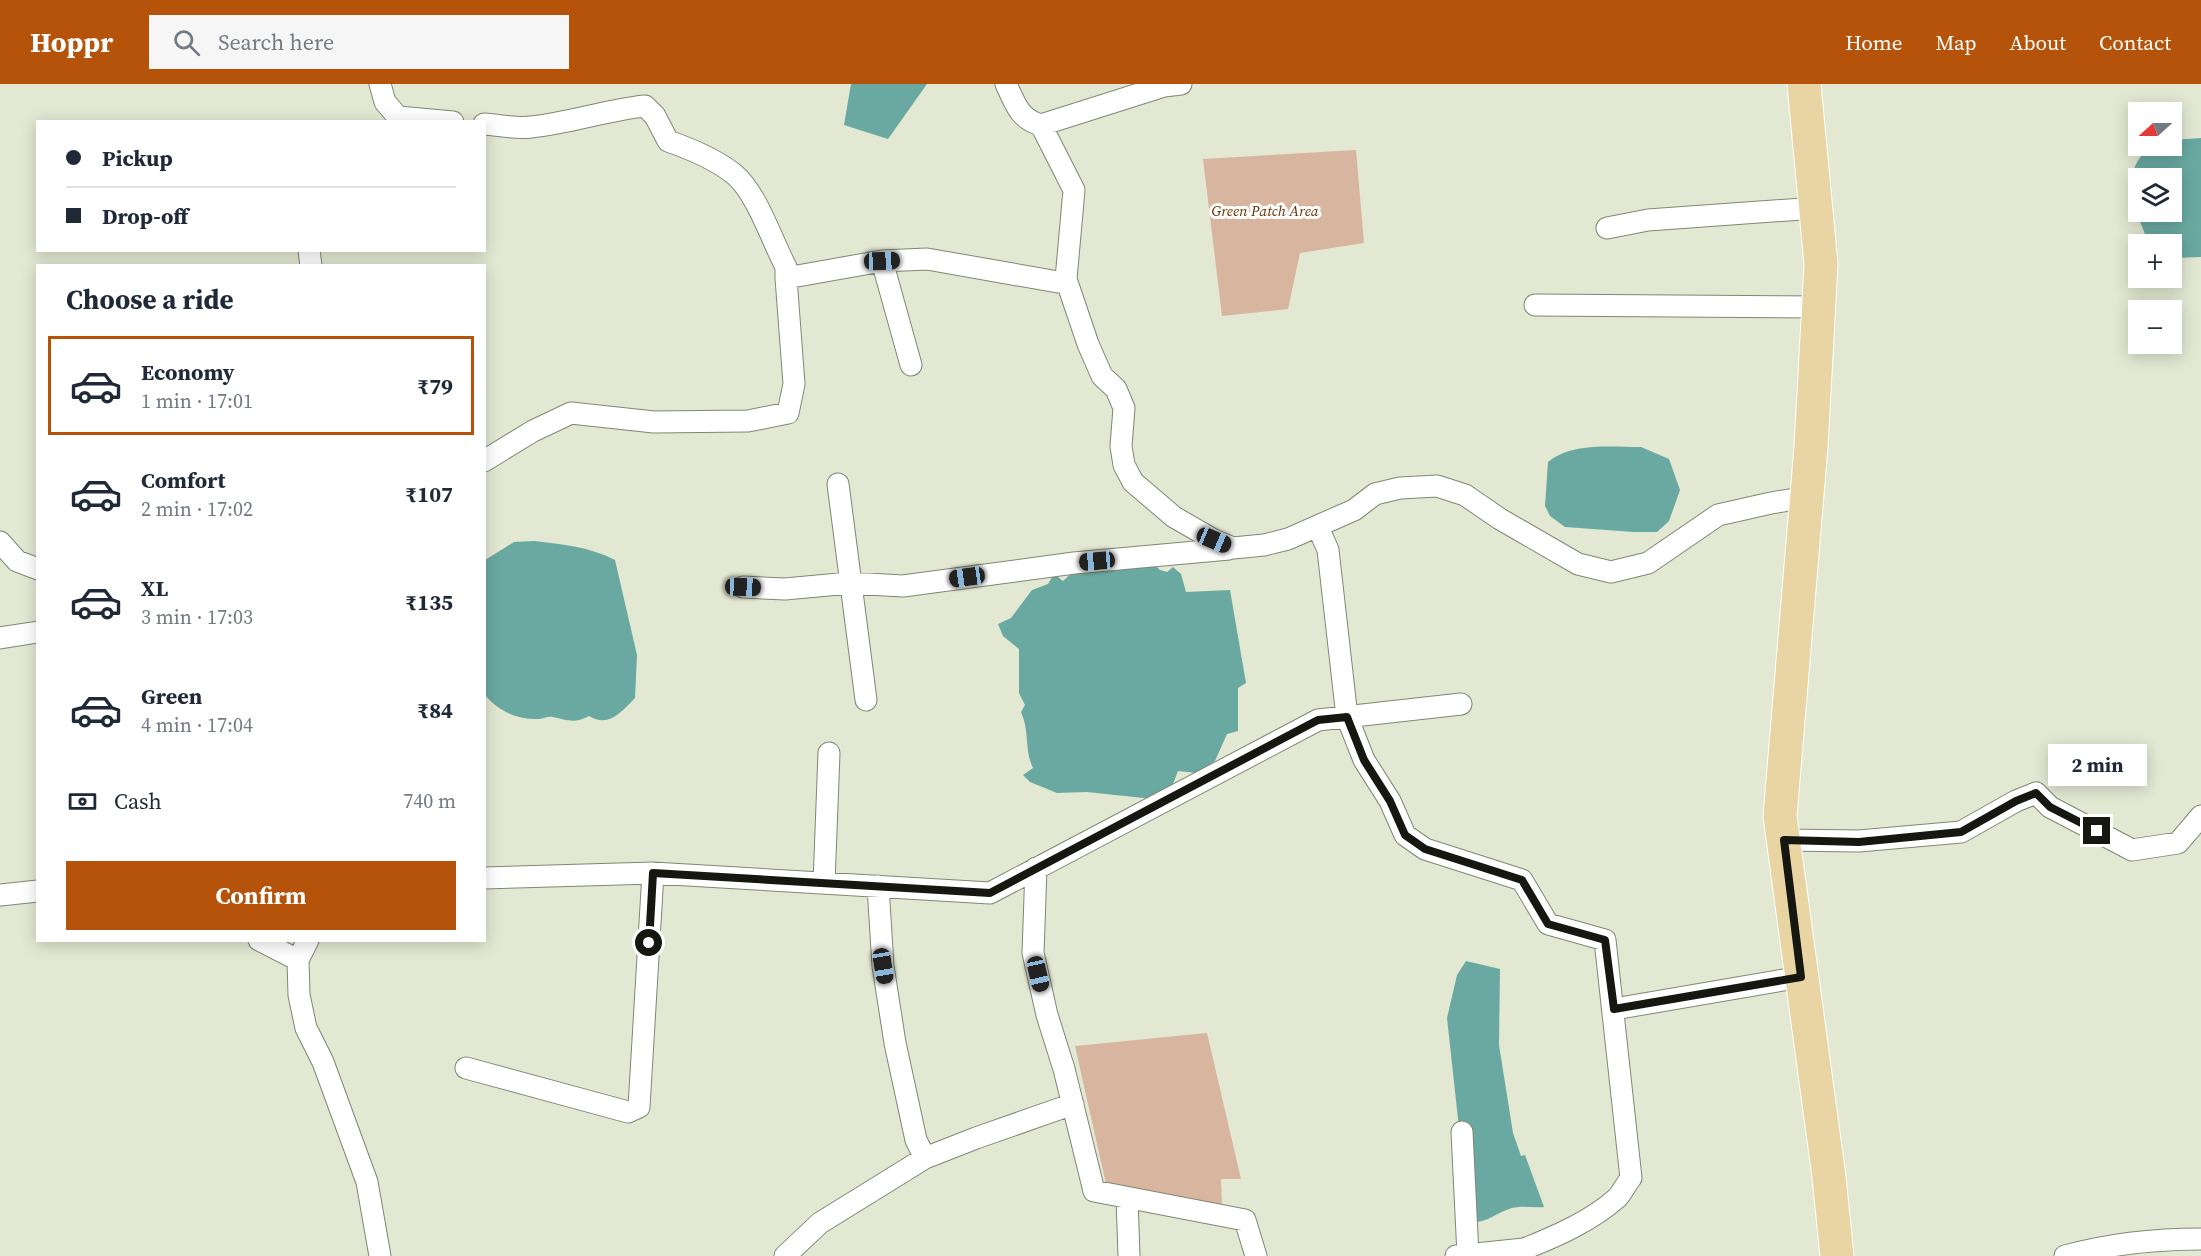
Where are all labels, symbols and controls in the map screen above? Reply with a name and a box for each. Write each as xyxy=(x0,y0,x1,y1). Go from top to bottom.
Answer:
search box xyxy=(149,15,569,69)
text: Hoppr xyxy=(30,23,113,61)
icon: search xyxy=(170,26,203,59)
text: Search here xyxy=(218,27,334,57)
text: Home xyxy=(1845,28,1903,57)
text: Map xyxy=(1936,28,1977,57)
text: About xyxy=(2010,28,2066,57)
text: Contact xyxy=(2099,28,2171,57)
north arrow xyxy=(2128,102,2182,156)
map controls xyxy=(2128,102,2182,354)
text: Pickup xyxy=(102,143,173,173)
button: layers xyxy=(2128,168,2182,222)
park label: Green Patch Area xyxy=(1211,200,1319,221)
text: Drop-off xyxy=(102,201,188,231)
button: + xyxy=(2128,234,2182,288)
car xyxy=(864,251,900,271)
text: Choose a ride xyxy=(66,281,234,318)
button: − xyxy=(2128,300,2182,354)
text: Economy xyxy=(141,357,235,387)
icon: car xyxy=(69,359,123,413)
text: ₹79 xyxy=(417,371,453,401)
text: 1 min · 17:01 xyxy=(141,387,253,415)
text: Comfort xyxy=(141,465,225,495)
icon: car xyxy=(69,467,123,521)
text: ₹107 xyxy=(405,479,453,509)
text: 2 min · 17:02 xyxy=(141,495,253,523)
car xyxy=(1194,525,1234,555)
car xyxy=(1078,550,1116,572)
car xyxy=(948,566,986,588)
text: XL xyxy=(141,573,168,603)
icon: car xyxy=(69,575,123,629)
car xyxy=(725,577,761,597)
text: ₹135 xyxy=(405,587,453,617)
text: 3 min · 17:03 xyxy=(141,603,253,631)
text: Green xyxy=(141,681,202,711)
icon: car xyxy=(69,683,123,737)
text: ₹84 xyxy=(417,695,453,725)
text: 4 min · 17:04 xyxy=(141,711,253,739)
callout: 2 min xyxy=(2048,744,2146,786)
text: 2 min xyxy=(2072,751,2123,779)
icon: cash xyxy=(66,785,99,818)
text: Cash xyxy=(114,786,162,816)
text: 740 m xyxy=(403,787,456,815)
route end xyxy=(2083,817,2110,844)
button: Confirm xyxy=(66,861,456,930)
route start xyxy=(635,929,662,956)
car xyxy=(871,947,895,985)
car xyxy=(1025,954,1051,994)

